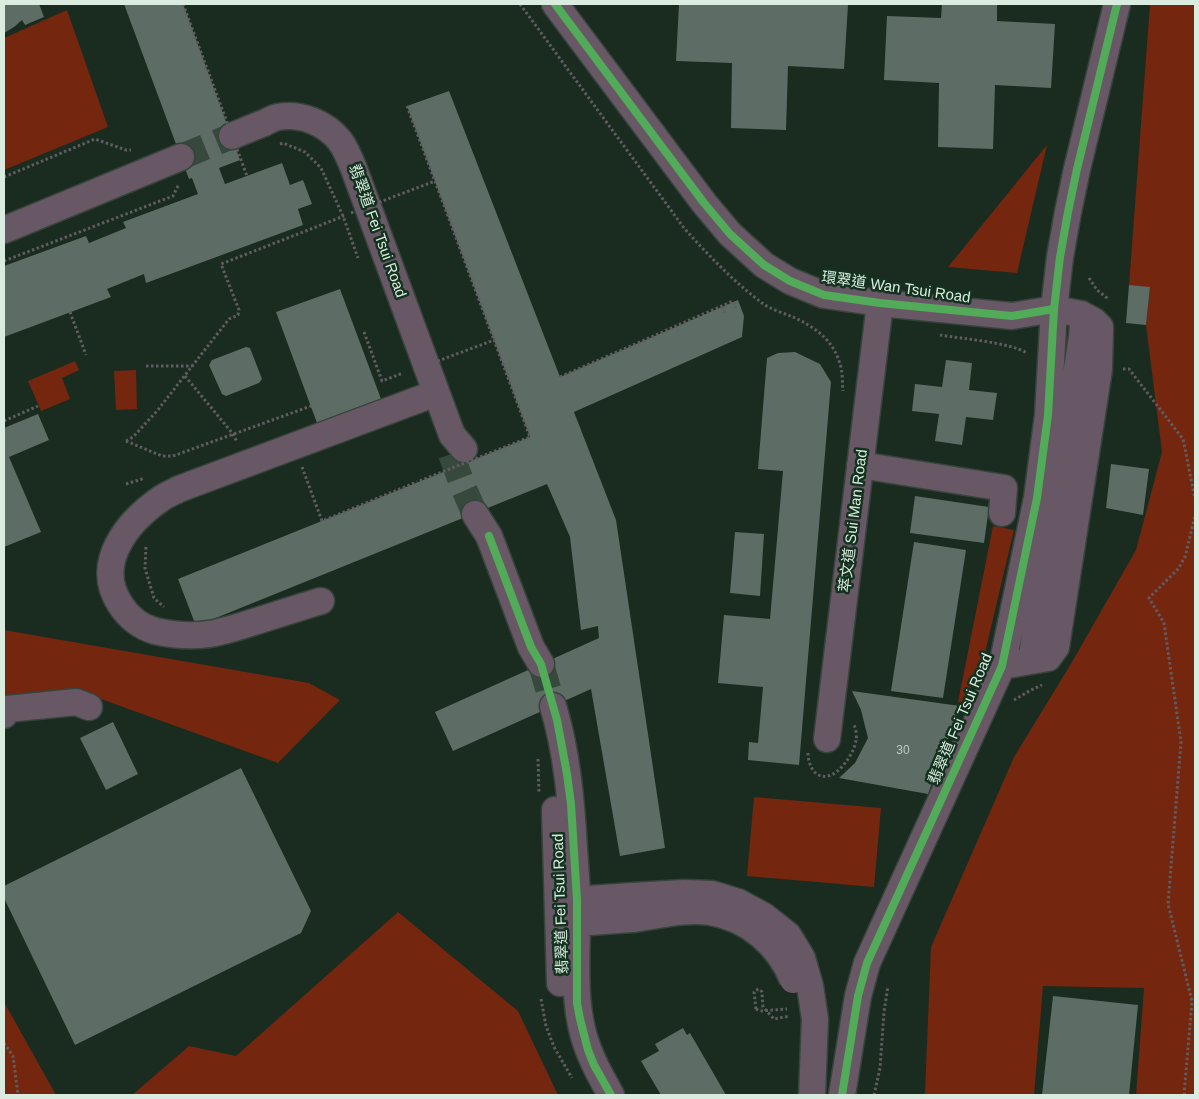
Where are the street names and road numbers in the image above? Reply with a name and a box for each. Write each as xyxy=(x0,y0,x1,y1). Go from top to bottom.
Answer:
street label: 翡翠道 Fei Tsui Road xyxy=(344,162,410,300)
street label: 環翠道 Wan Tsui Road xyxy=(820,269,972,307)
street label: 萃文道 Sui Man Road xyxy=(836,448,872,594)
street label: 翡翠道 Fei Tsui Road xyxy=(925,651,997,787)
street label: 翡翠道 Fei Tsui Road xyxy=(550,833,572,975)

